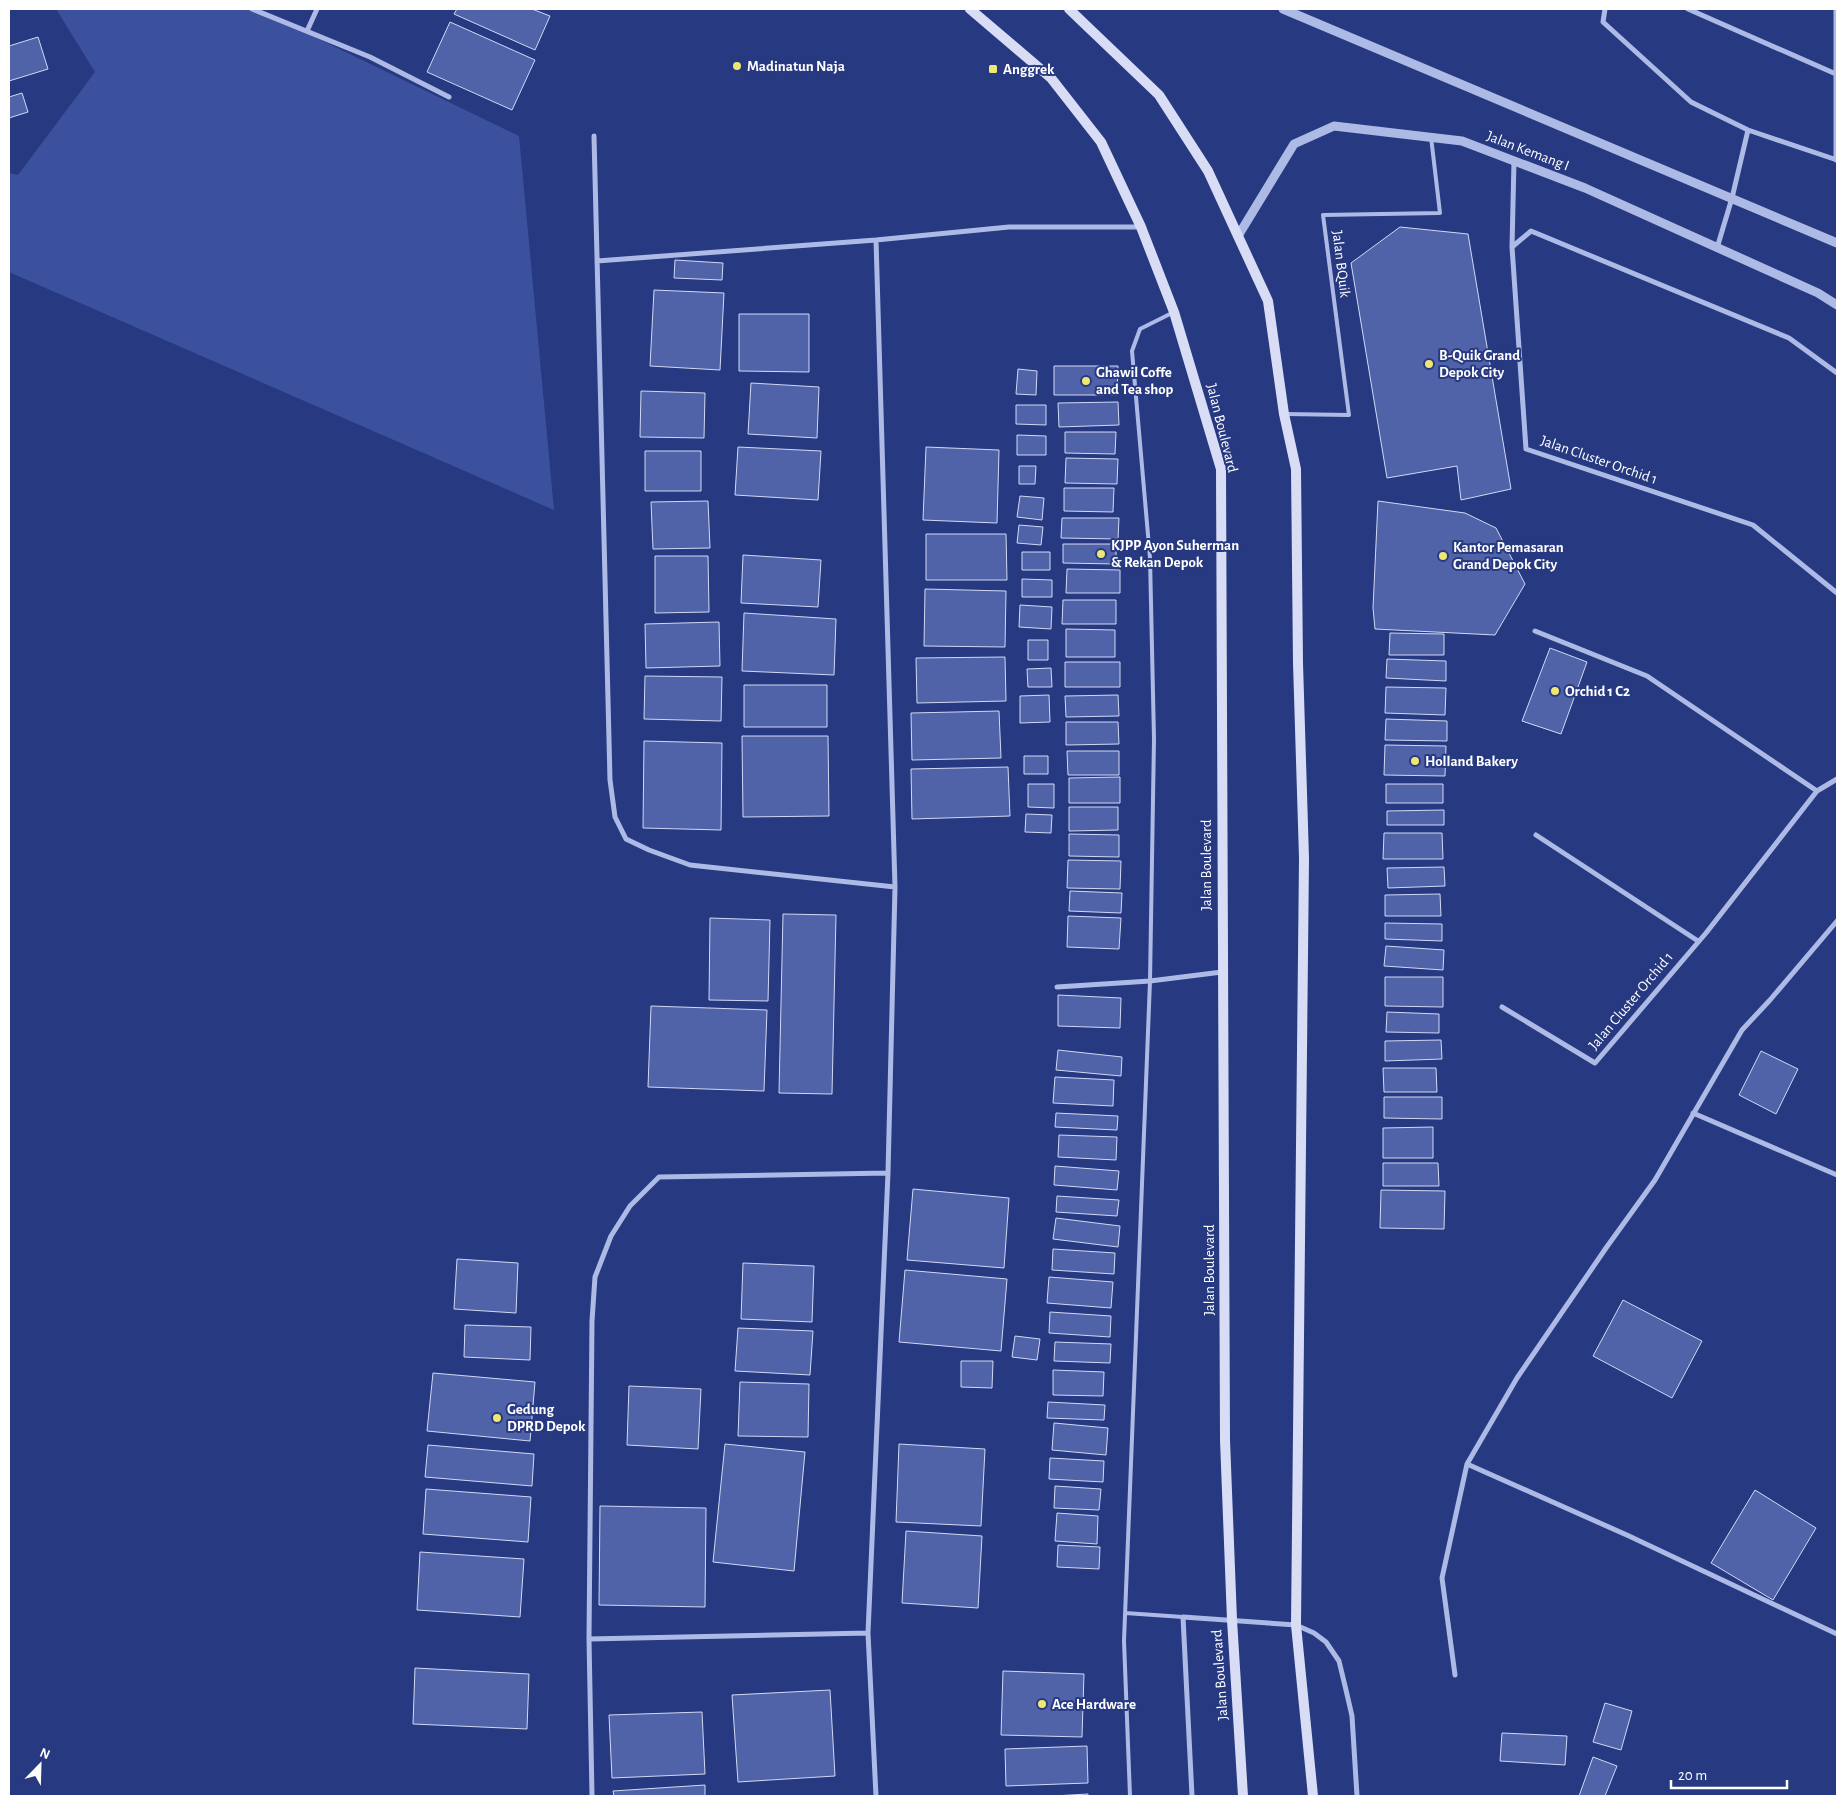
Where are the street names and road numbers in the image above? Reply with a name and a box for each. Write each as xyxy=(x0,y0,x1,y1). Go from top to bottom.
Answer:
street label: Jalan Kemang I xyxy=(1485,128,1571,174)
street label: Jalan BQuik xyxy=(1329,229,1353,299)
street label: Jalan Boulevard xyxy=(1204,382,1240,474)
street label: Jalan Cluster Orchid 1 xyxy=(1539,433,1659,487)
street label: Jalan Boulevard xyxy=(1199,819,1214,911)
street label: Jalan Cluster Orchid 1 xyxy=(1586,949,1676,1053)
street label: Jalan Boulevard xyxy=(1202,1224,1217,1316)
street label: Jalan Boulevard xyxy=(1209,1629,1231,1721)

